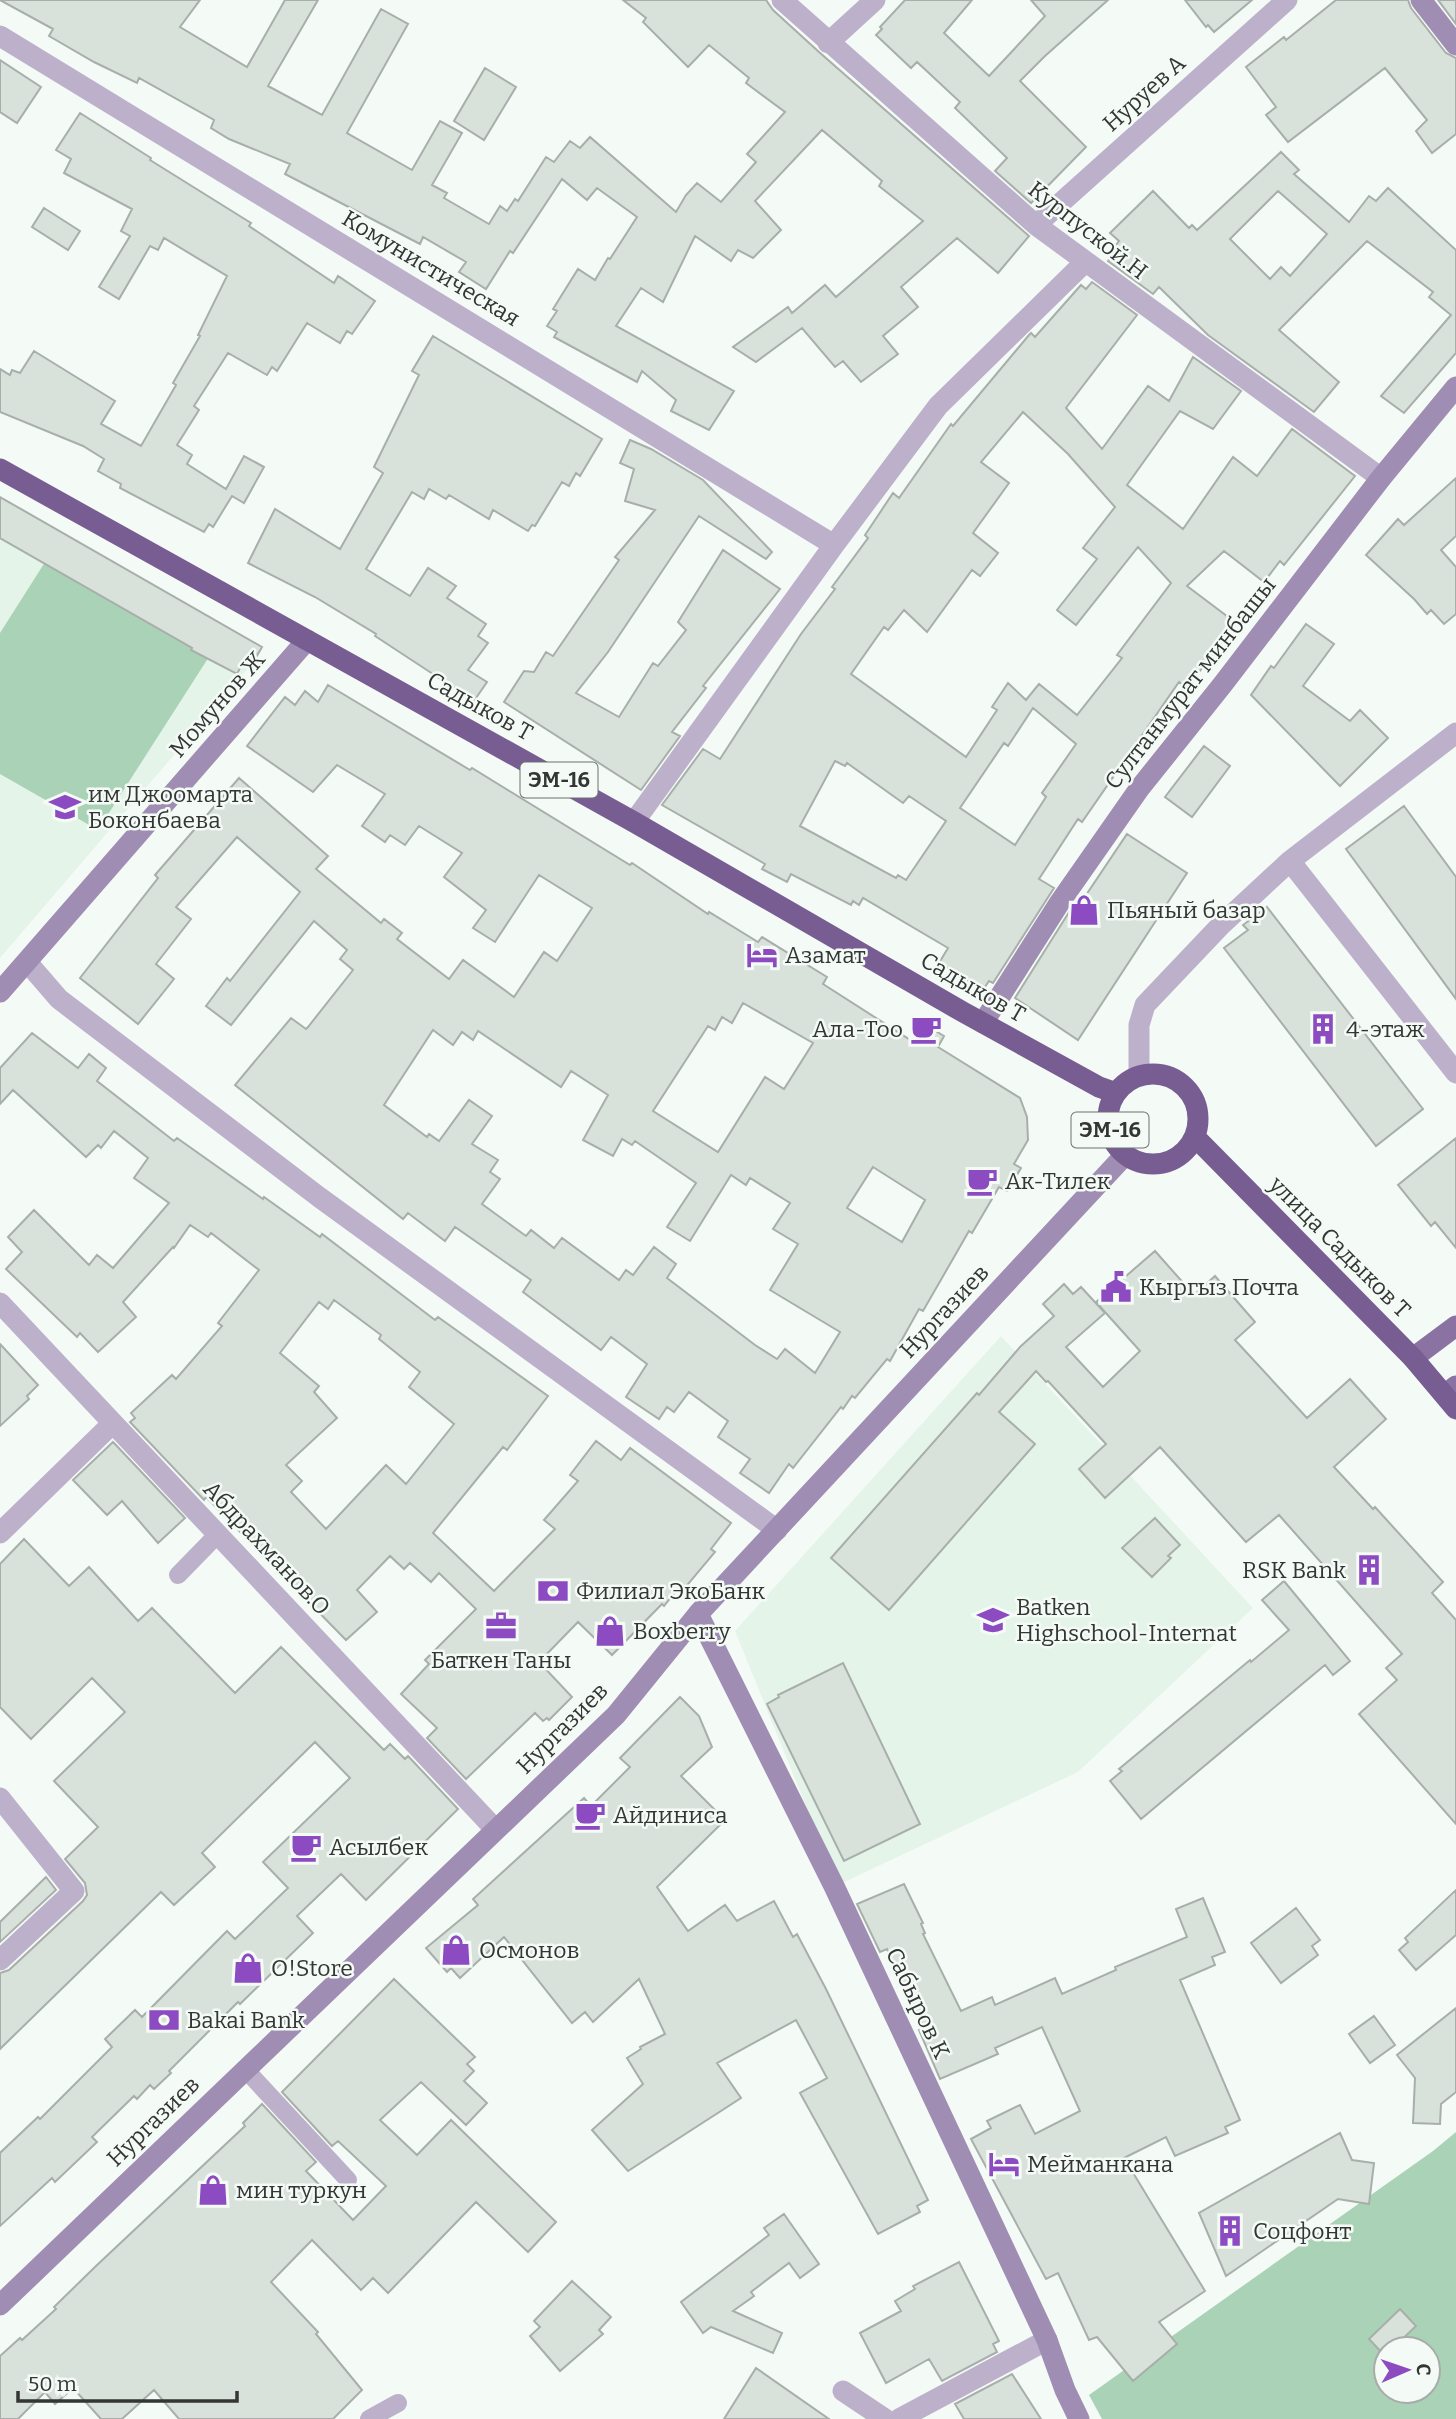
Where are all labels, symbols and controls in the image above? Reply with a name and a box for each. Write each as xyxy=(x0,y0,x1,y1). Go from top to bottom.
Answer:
street label: Нуруев А xyxy=(1097,48,1191,137)
street label: Курпуской.Н xyxy=(1023,175,1153,285)
street label: Комунистическая xyxy=(337,204,525,332)
street label: Султанмурат минбашы xyxy=(1098,571,1282,795)
street label: Момунов Ж xyxy=(163,645,271,763)
street label: Садыков Т xyxy=(422,666,538,746)
road number: ЭМ-16 xyxy=(520,762,598,798)
place label: им Джоомарта Боконбаева xyxy=(88,780,253,834)
school or university icon: им Джоомарта Боконбаева xyxy=(48,790,82,824)
shop icon: Пьяный базар xyxy=(1067,893,1101,927)
place label: Пьяный базар xyxy=(1107,896,1266,924)
hotel icon: Азамат xyxy=(745,938,779,972)
place label: Азамат xyxy=(785,941,866,969)
street label: Садыков Т xyxy=(916,946,1030,1028)
cafe icon: Ала-Тоо xyxy=(909,1012,943,1046)
building icon: 4-этаж xyxy=(1306,1012,1340,1046)
place label: Ала-Тоо xyxy=(812,1015,903,1043)
place label: 4-этаж xyxy=(1346,1015,1425,1043)
road number: ЭМ-16 xyxy=(1072,1112,1148,1148)
cafe icon: Ак-Тилек xyxy=(965,1164,999,1198)
place label: Ак-Тилек xyxy=(1005,1167,1111,1195)
street label: улица Садыков Т xyxy=(1263,1170,1417,1324)
street label: Нургазиев xyxy=(894,1258,994,1364)
public building icon: Кыргыз Почта xyxy=(1099,1270,1133,1304)
place label: Кыргыз Почта xyxy=(1139,1273,1299,1301)
street label: Абдрахманов.О xyxy=(198,1475,336,1621)
building icon: RSK Bank xyxy=(1352,1553,1386,1587)
place label: RSK Bank xyxy=(1242,1556,1346,1584)
bank icon: Филиал ЭкоБанк xyxy=(536,1574,570,1608)
place label: Филиал ЭкоБанк xyxy=(576,1577,766,1605)
place label: Batken Highschool-Internat xyxy=(1016,1593,1237,1647)
school or university icon: Batken Highschool-Internat xyxy=(976,1603,1010,1637)
office icon: Баткен Таны xyxy=(484,1609,518,1643)
shop icon: Boxberry xyxy=(593,1614,627,1648)
place label: Boxberry xyxy=(633,1617,732,1645)
place label: Баткен Таны xyxy=(431,1646,571,1674)
street label: Нургазиев xyxy=(510,1676,614,1780)
cafe icon: Айдиниса xyxy=(573,1798,607,1832)
place label: Айдиниса xyxy=(613,1801,728,1829)
cafe icon: Асылбек xyxy=(289,1830,323,1864)
place label: Асылбек xyxy=(329,1833,428,1861)
shop icon: Осмонов xyxy=(439,1933,473,1967)
place label: Осмонов xyxy=(479,1936,579,1964)
street label: Сабыров К xyxy=(880,1943,956,2063)
shop icon: O!Store xyxy=(231,1951,265,1985)
place label: O!Store xyxy=(271,1954,353,1982)
bank icon: Bakai Bank xyxy=(147,2003,181,2037)
place label: Bakai Bank xyxy=(187,2006,305,2034)
street label: Нургазиев xyxy=(101,2070,205,2172)
hotel icon: Мейманкана xyxy=(987,2147,1021,2181)
place label: Мейманкана xyxy=(1027,2150,1174,2178)
shop icon: мин туркун xyxy=(196,2173,230,2207)
place label: мин туркун xyxy=(236,2176,367,2204)
building icon: Соцфонт xyxy=(1213,2214,1247,2248)
place label: Соцфонт xyxy=(1253,2217,1352,2245)
north arrow xyxy=(1372,2335,1442,2405)
scale bar xyxy=(18,2360,236,2404)
text: С xyxy=(1412,2363,1435,2376)
text: 50 m xyxy=(28,2371,77,2397)

